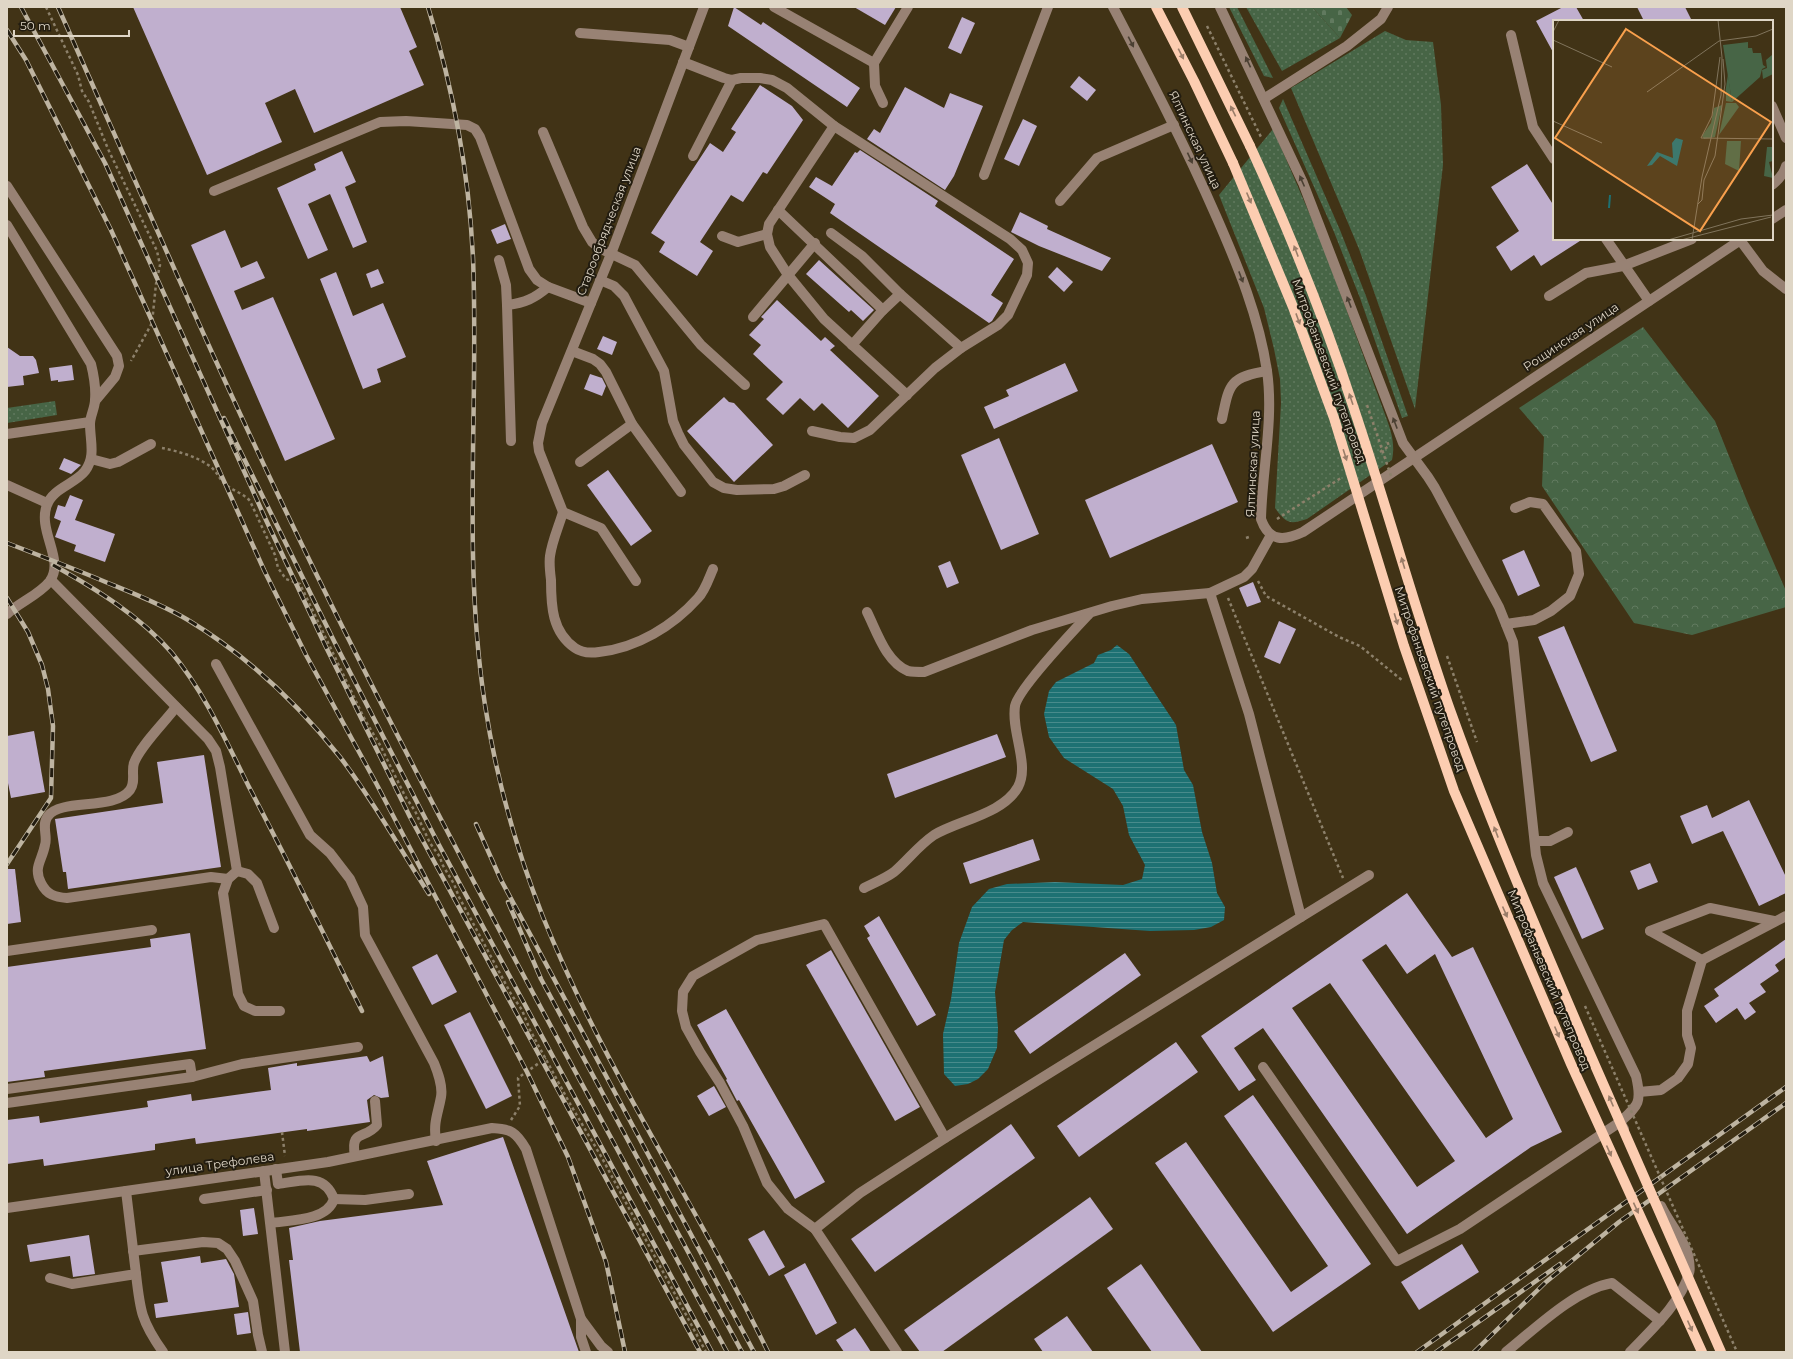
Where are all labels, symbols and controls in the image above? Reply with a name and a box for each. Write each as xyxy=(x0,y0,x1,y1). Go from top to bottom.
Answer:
scale bar xyxy=(14,12,129,38)
text: 50 m xyxy=(20,18,51,33)
inset map xyxy=(1553,20,1773,240)
one-way arrow xyxy=(1128,36,1135,47)
one-way arrow xyxy=(1178,48,1184,60)
one-way arrow xyxy=(1245,57,1251,68)
street label: Ялтинская улица xyxy=(1166,88,1225,191)
one-way arrow xyxy=(1230,105,1237,116)
street label: Старообрядческая улица xyxy=(573,144,644,298)
one-way arrow xyxy=(1187,152,1193,163)
one-way arrow xyxy=(1299,175,1305,186)
one-way arrow xyxy=(1246,193,1252,205)
one-way arrow xyxy=(1293,245,1299,257)
one-way arrow xyxy=(1238,272,1244,284)
street label: Митрофаньевский путепровод xyxy=(1289,277,1370,465)
one-way arrow xyxy=(1346,295,1352,307)
street label: Рощинская улица xyxy=(1520,299,1621,374)
one-way arrow xyxy=(1295,313,1301,325)
one-way arrow xyxy=(1348,393,1354,405)
street label: Ялтинская улица xyxy=(1242,410,1263,518)
one-way arrow xyxy=(1391,417,1397,429)
one-way arrow xyxy=(1343,449,1349,461)
one-way arrow xyxy=(1400,557,1406,569)
street label: Митрофаньевский путепровод xyxy=(1392,584,1469,774)
one-way arrow xyxy=(1393,613,1399,625)
one-way arrow xyxy=(1492,825,1498,837)
street label: Митрофаньевский путепровод xyxy=(1504,887,1595,1073)
one-way arrow xyxy=(1503,907,1509,919)
one-way arrow xyxy=(1554,1026,1560,1037)
one-way arrow xyxy=(1607,1095,1613,1107)
one-way arrow xyxy=(1606,1145,1612,1156)
street label: улица Трефолева xyxy=(164,1148,275,1179)
one-way arrow xyxy=(1633,1202,1639,1213)
one-way arrow xyxy=(1687,1320,1693,1331)

